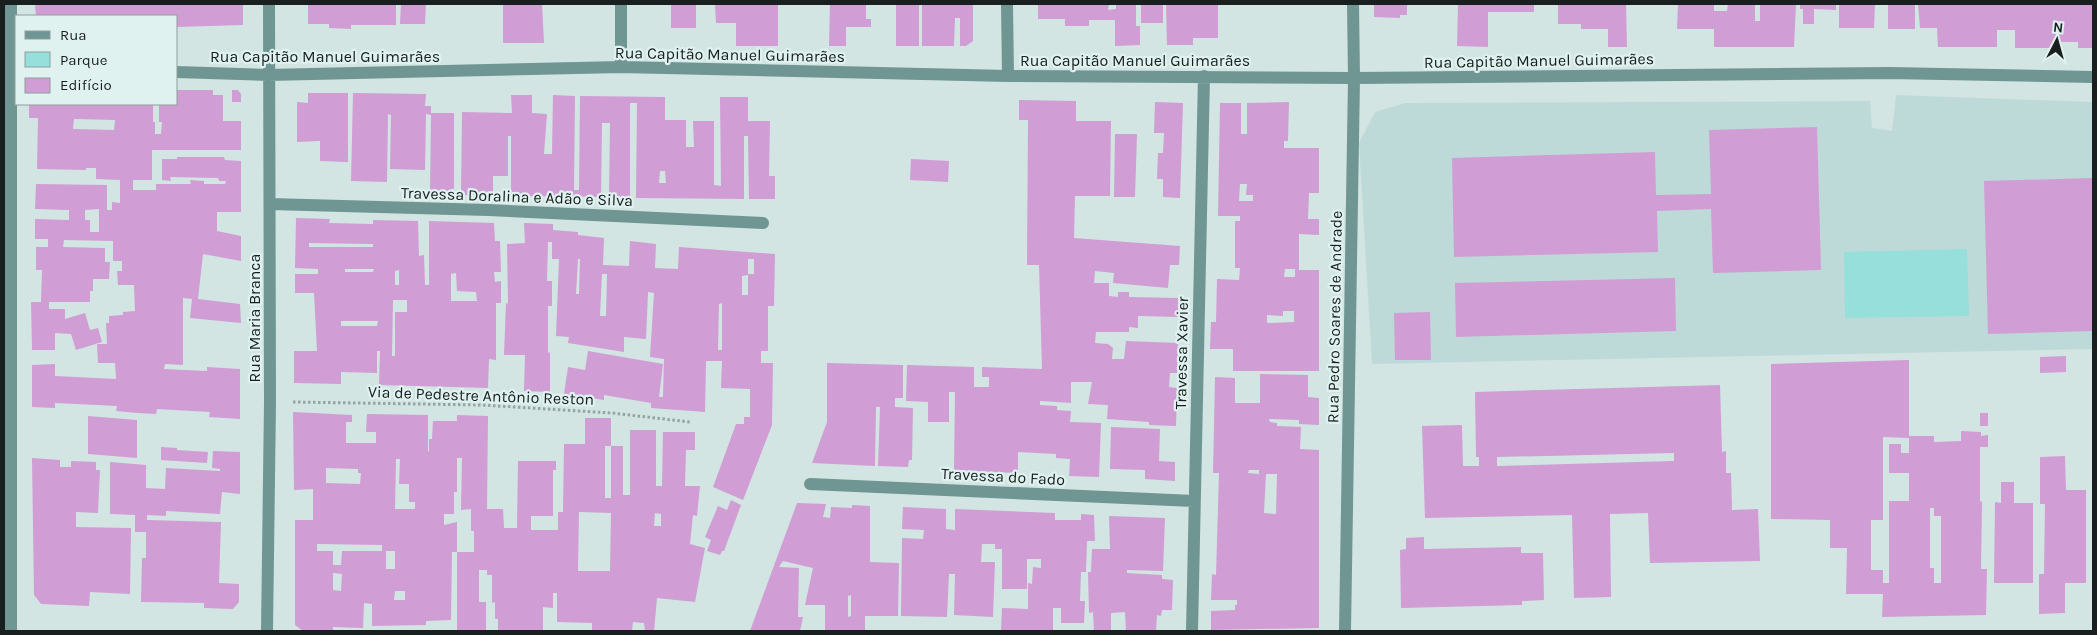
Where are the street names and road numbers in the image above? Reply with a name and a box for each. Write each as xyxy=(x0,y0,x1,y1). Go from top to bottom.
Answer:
street label: Rua Capitão Manuel Guimarães xyxy=(615,43,845,66)
street label: Rua Capitão Manuel Guimarães xyxy=(210,47,440,66)
street label: Rua Capitão Manuel Guimarães xyxy=(1424,49,1654,72)
street label: Rua Capitão Manuel Guimarães xyxy=(1020,51,1250,70)
street label: Travessa Doralina e Adão e Silva xyxy=(401,183,633,210)
street label: Rua Pedro Soares de Andrade xyxy=(1323,211,1346,423)
street label: Rua Maria Branca xyxy=(245,254,264,382)
street label: Travessa Xavier xyxy=(1171,296,1192,410)
street label: Via de Pedestre Antônio Reston xyxy=(368,382,594,409)
street label: Travessa do Fado xyxy=(940,464,1065,489)

